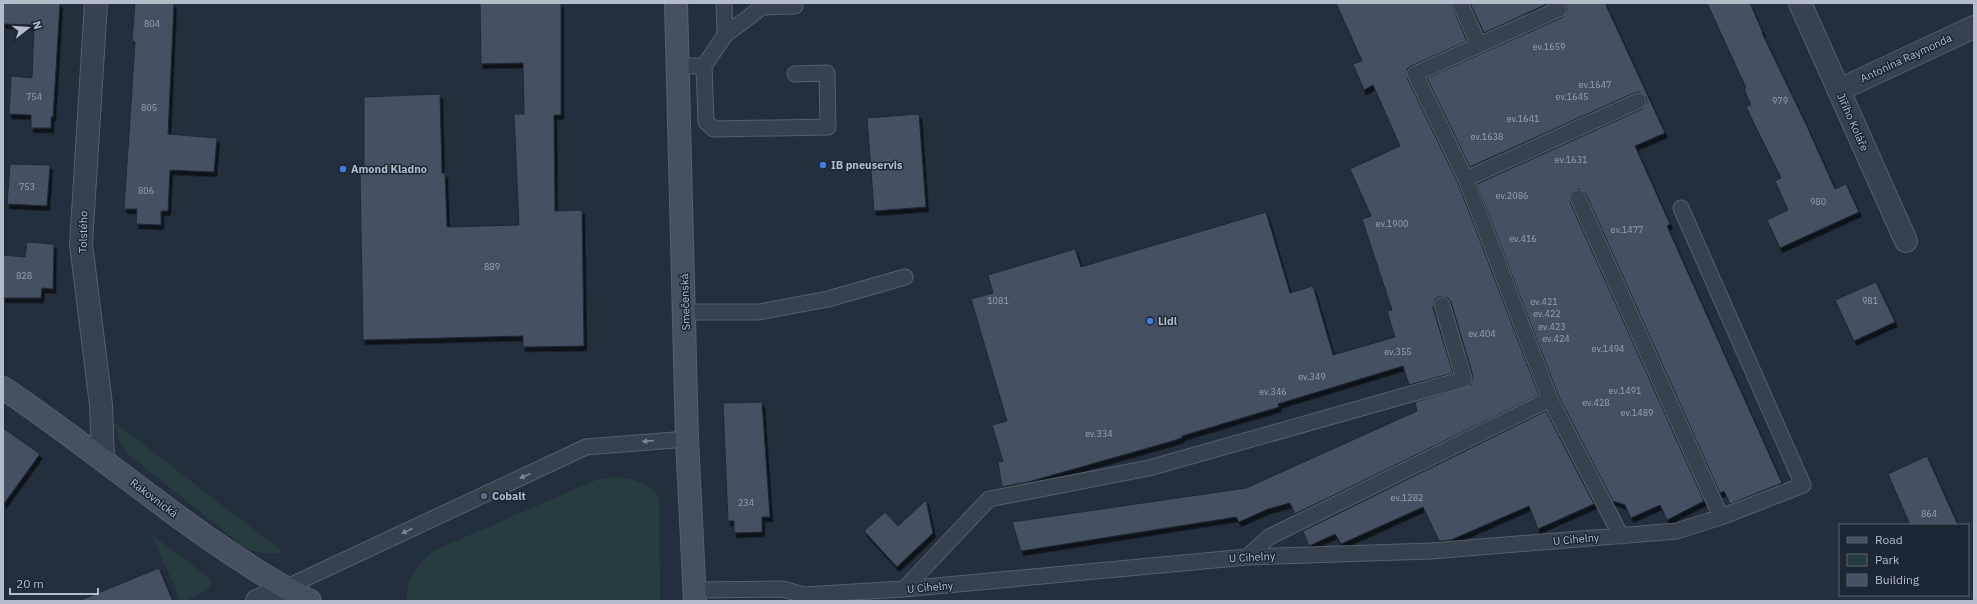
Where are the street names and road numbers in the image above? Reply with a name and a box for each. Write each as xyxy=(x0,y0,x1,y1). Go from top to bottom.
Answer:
street label: Antonína Raymonda xyxy=(1858,31,1954,85)
street label: Jiřího Koláře xyxy=(1834,91,1872,153)
street label: Tolstého xyxy=(76,211,90,253)
street label: Smečenská xyxy=(677,273,693,331)
street label: Rakovnická xyxy=(127,476,181,521)
street label: U Cihelny xyxy=(1552,530,1600,548)
street label: U Cihelny xyxy=(1228,549,1276,565)
street label: U Cihelny xyxy=(906,578,954,596)

